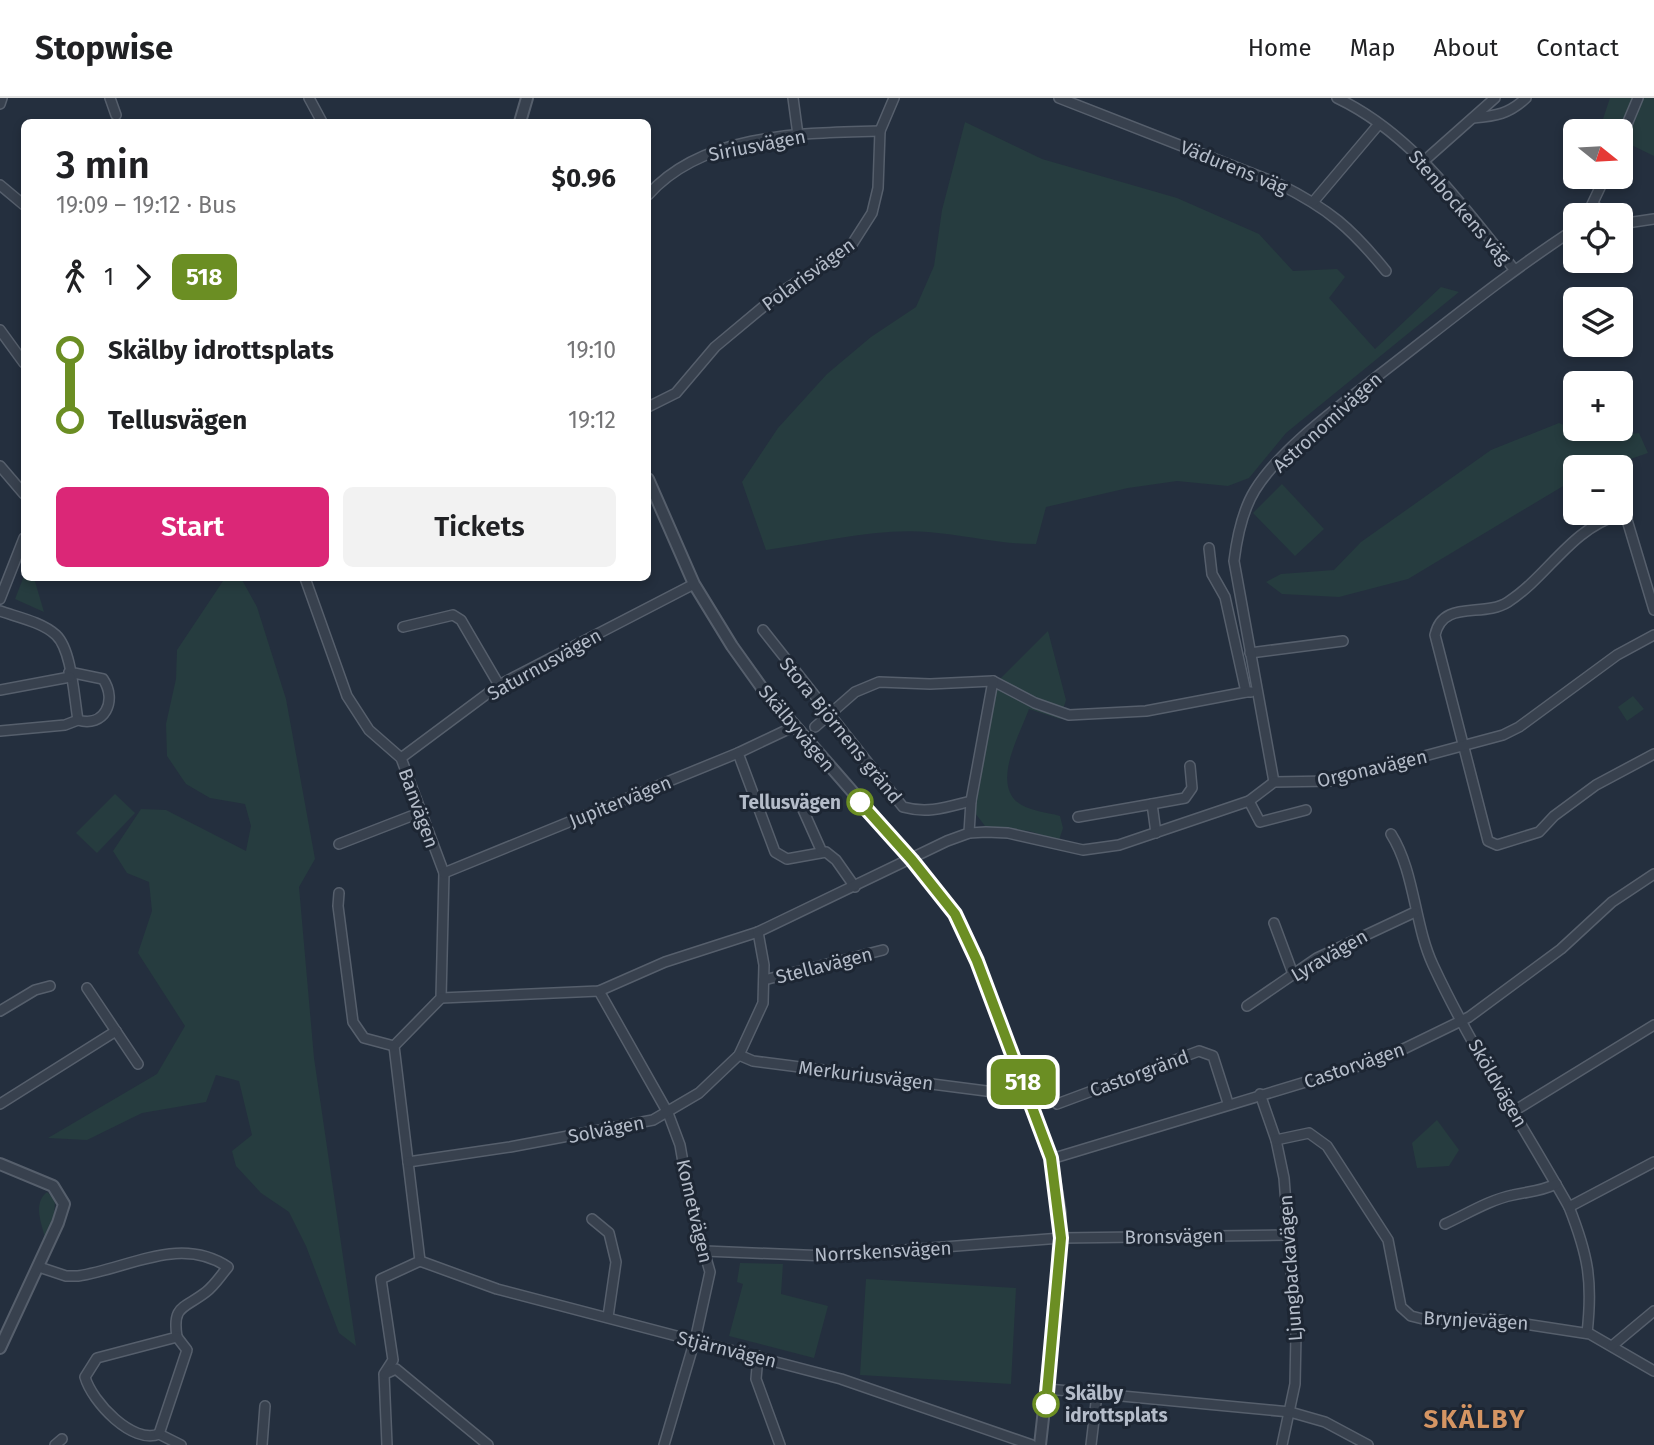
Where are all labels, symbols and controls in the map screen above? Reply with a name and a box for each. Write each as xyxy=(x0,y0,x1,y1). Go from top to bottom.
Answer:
text: Stopwise xyxy=(35,28,173,68)
text: Home xyxy=(1248,34,1312,62)
text: Map xyxy=(1350,34,1396,62)
text: About xyxy=(1434,34,1498,62)
text: Contact xyxy=(1536,34,1619,62)
north arrow xyxy=(1563,119,1633,189)
map controls xyxy=(1563,119,1633,525)
street label: Siriusvägen xyxy=(707,125,808,166)
street label: Vädurens väg xyxy=(1177,135,1291,199)
text: 3 min xyxy=(56,142,150,188)
street label: Stenbockens väg xyxy=(1404,145,1516,269)
text: $0.96 xyxy=(552,163,616,194)
text: 19:09 – 19:12 · Bus xyxy=(56,191,236,219)
button: locate xyxy=(1563,203,1633,273)
street label: Polarisvägen xyxy=(757,233,859,316)
icon: walk xyxy=(56,258,94,296)
icon: forward xyxy=(124,258,162,296)
text: 1 xyxy=(104,263,114,291)
text: 518 xyxy=(186,263,223,291)
button: layers xyxy=(1563,287,1633,357)
text: Skälby idrottsplats xyxy=(108,335,334,366)
text: 19:10 xyxy=(567,336,616,364)
street label: Astronomivägen xyxy=(1268,367,1387,477)
button: + xyxy=(1563,371,1633,441)
text: Tellusvägen xyxy=(108,405,247,436)
text: 19:12 xyxy=(568,406,616,434)
button: − xyxy=(1563,455,1633,525)
button: Start xyxy=(56,487,329,567)
button: Tickets xyxy=(343,487,616,567)
street label: Saturnusvägen xyxy=(483,624,605,705)
street label: Stora Björnens gränd xyxy=(775,653,907,808)
street label: Skälbyvägen xyxy=(754,680,840,776)
street label: Orgonavägen xyxy=(1315,745,1429,792)
street label: Banvägen xyxy=(394,765,444,851)
street label: Jupitervägen xyxy=(566,771,675,832)
marker: Tellusvägen xyxy=(847,789,873,815)
place label: Tellusvägen xyxy=(739,791,841,814)
street label: Lyravägen xyxy=(1287,924,1372,987)
street label: Stellavägen xyxy=(773,942,875,989)
street label: Sköldvägen xyxy=(1463,1035,1532,1131)
street label: Castorvägen xyxy=(1301,1038,1407,1093)
street label: Castorgränd xyxy=(1087,1045,1192,1102)
street label: Merkuriusvägen xyxy=(797,1056,935,1095)
line badge: 518 xyxy=(983,1059,1063,1105)
text: 518 xyxy=(1005,1068,1041,1096)
street label: Solvägen xyxy=(566,1111,646,1148)
street label: Kometvägen xyxy=(671,1157,718,1265)
street label: Ljungbackavägen xyxy=(1274,1194,1307,1342)
street label: Bronsvägen xyxy=(1124,1224,1224,1249)
street label: Norrskensvägen xyxy=(814,1236,952,1267)
street label: Brynjevägen xyxy=(1423,1306,1529,1335)
street label: Stjärnvägen xyxy=(675,1326,779,1373)
place label: Skälby idrottsplats xyxy=(1065,1382,1168,1427)
marker: Skälby idrottsplats xyxy=(1033,1391,1059,1417)
district label: SKÄLBY xyxy=(1424,1404,1526,1435)

